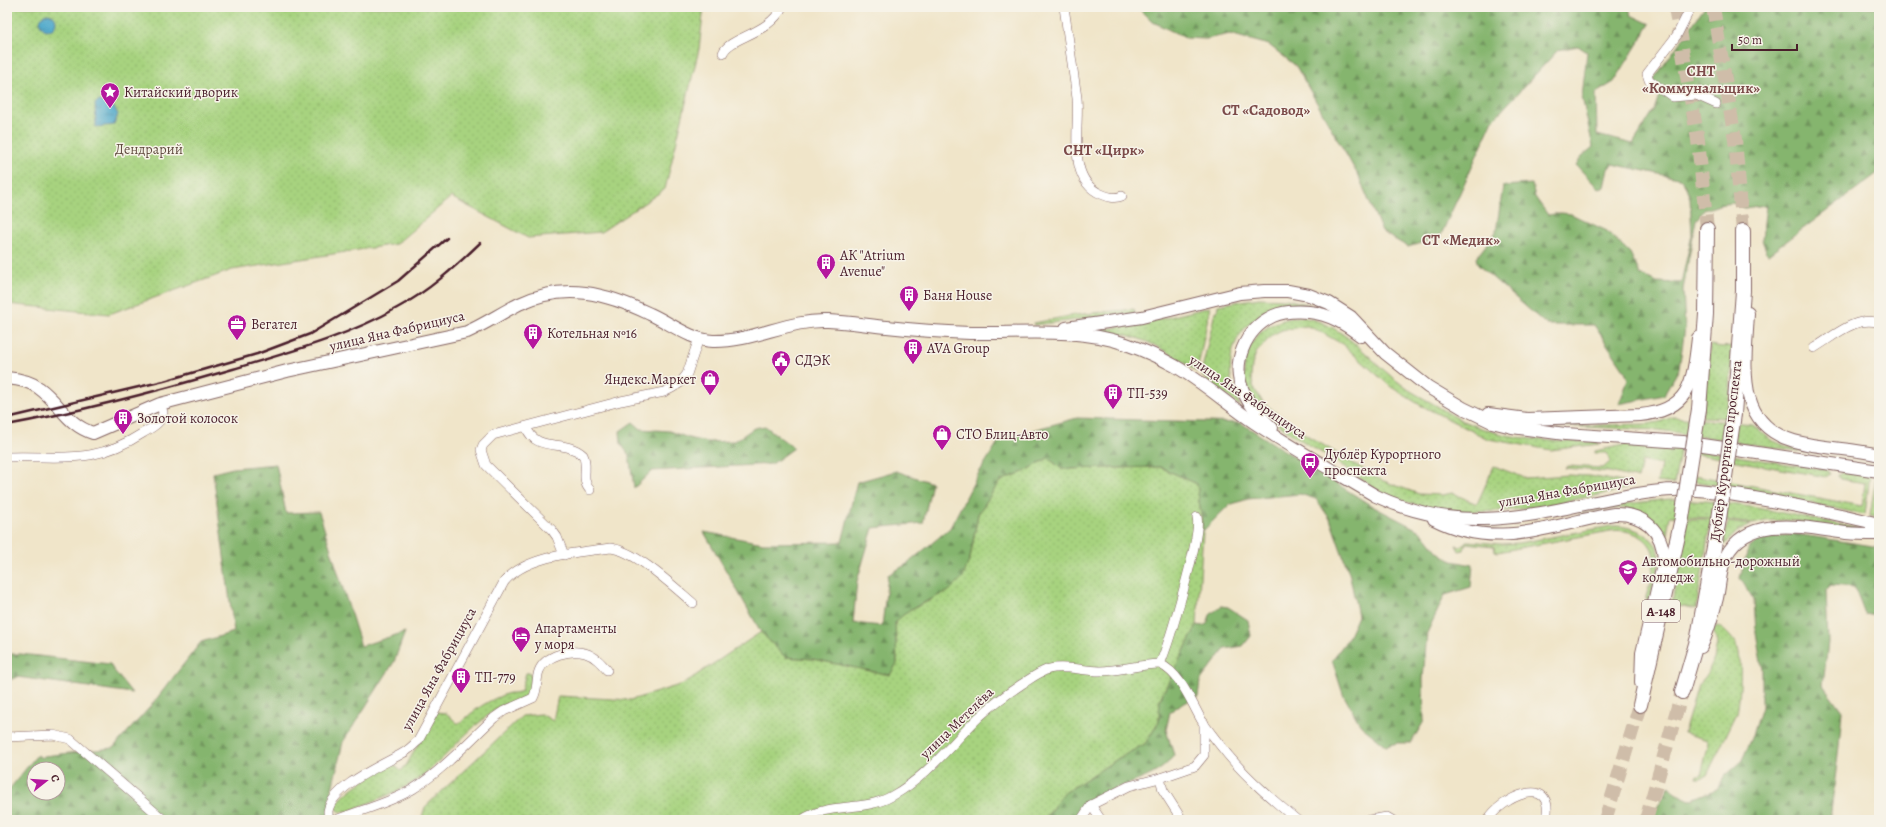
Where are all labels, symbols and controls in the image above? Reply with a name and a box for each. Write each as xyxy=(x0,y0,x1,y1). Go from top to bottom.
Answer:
scale bar xyxy=(1732,26,1797,52)
text: 50 m xyxy=(1738,32,1762,48)
district label: СНТ «Коммунальщик» xyxy=(1642,61,1760,98)
place icon: Китайский дворик xyxy=(99,81,121,109)
place label: Китайский дворик xyxy=(124,83,238,102)
district label: СТ «Садовод» xyxy=(1222,100,1310,120)
park label: Дендрарий xyxy=(115,140,183,159)
district label: СНТ «Цирк» xyxy=(1064,140,1145,160)
district label: СТ «Медик» xyxy=(1422,230,1500,250)
place label: АК "Atrium Avenue" xyxy=(839,246,905,281)
building icon: АК "Atrium Avenue" xyxy=(815,252,837,280)
building icon: Баня House xyxy=(898,284,920,312)
place label: Баня House xyxy=(923,286,992,305)
street label: улица Яна Фабрициуса xyxy=(327,306,467,356)
office icon: Вегател xyxy=(226,313,248,341)
place label: Вегател xyxy=(251,315,297,334)
building icon: Котельная №16 xyxy=(522,322,544,350)
place label: Котельная №16 xyxy=(547,324,637,343)
building icon: AVA Group xyxy=(902,337,924,365)
place label: AVA Group xyxy=(926,339,990,358)
public building icon: СДЭК xyxy=(770,349,792,377)
street label: улица Яна Фабрициуса xyxy=(1185,350,1311,444)
place label: СДЭК xyxy=(795,351,830,370)
street label: Дублёр Курортного проспекта xyxy=(1705,359,1747,543)
shop icon: Яндекс.Маркет xyxy=(699,368,721,396)
place label: Яндекс.Маркет xyxy=(604,370,696,389)
building icon: ТП-539 xyxy=(1102,382,1124,410)
place label: ТП-539 xyxy=(1127,384,1168,403)
building icon: Золотой колосок xyxy=(112,407,134,435)
place label: Золотой колосок xyxy=(137,409,238,428)
shop icon: СТО Блиц-Авто xyxy=(931,423,953,451)
place label: СТО Блиц-Авто xyxy=(956,425,1048,444)
place label: Дублёр Курортного проспекта xyxy=(1324,445,1441,480)
bus stop icon: Дублёр Курортного проспекта xyxy=(1299,451,1321,479)
street label: улица Яна Фабрициуса xyxy=(1496,470,1637,513)
place label: Автомобильно-дорожный колледж xyxy=(1641,552,1800,587)
school or university icon: Автомобильно-дорожный колледж xyxy=(1617,558,1639,586)
road number: А-148 xyxy=(1642,600,1680,622)
street label: улица Яна Фабрициуса xyxy=(397,604,481,735)
place label: Апартаменты у моря xyxy=(534,619,617,654)
hotel icon: Апартаменты у моря xyxy=(510,625,532,653)
building icon: ТП-779 xyxy=(450,666,472,694)
place label: ТП-779 xyxy=(475,668,516,687)
street label: улица Метелёва xyxy=(915,683,998,764)
north arrow xyxy=(26,761,66,801)
text: С xyxy=(47,773,63,784)

